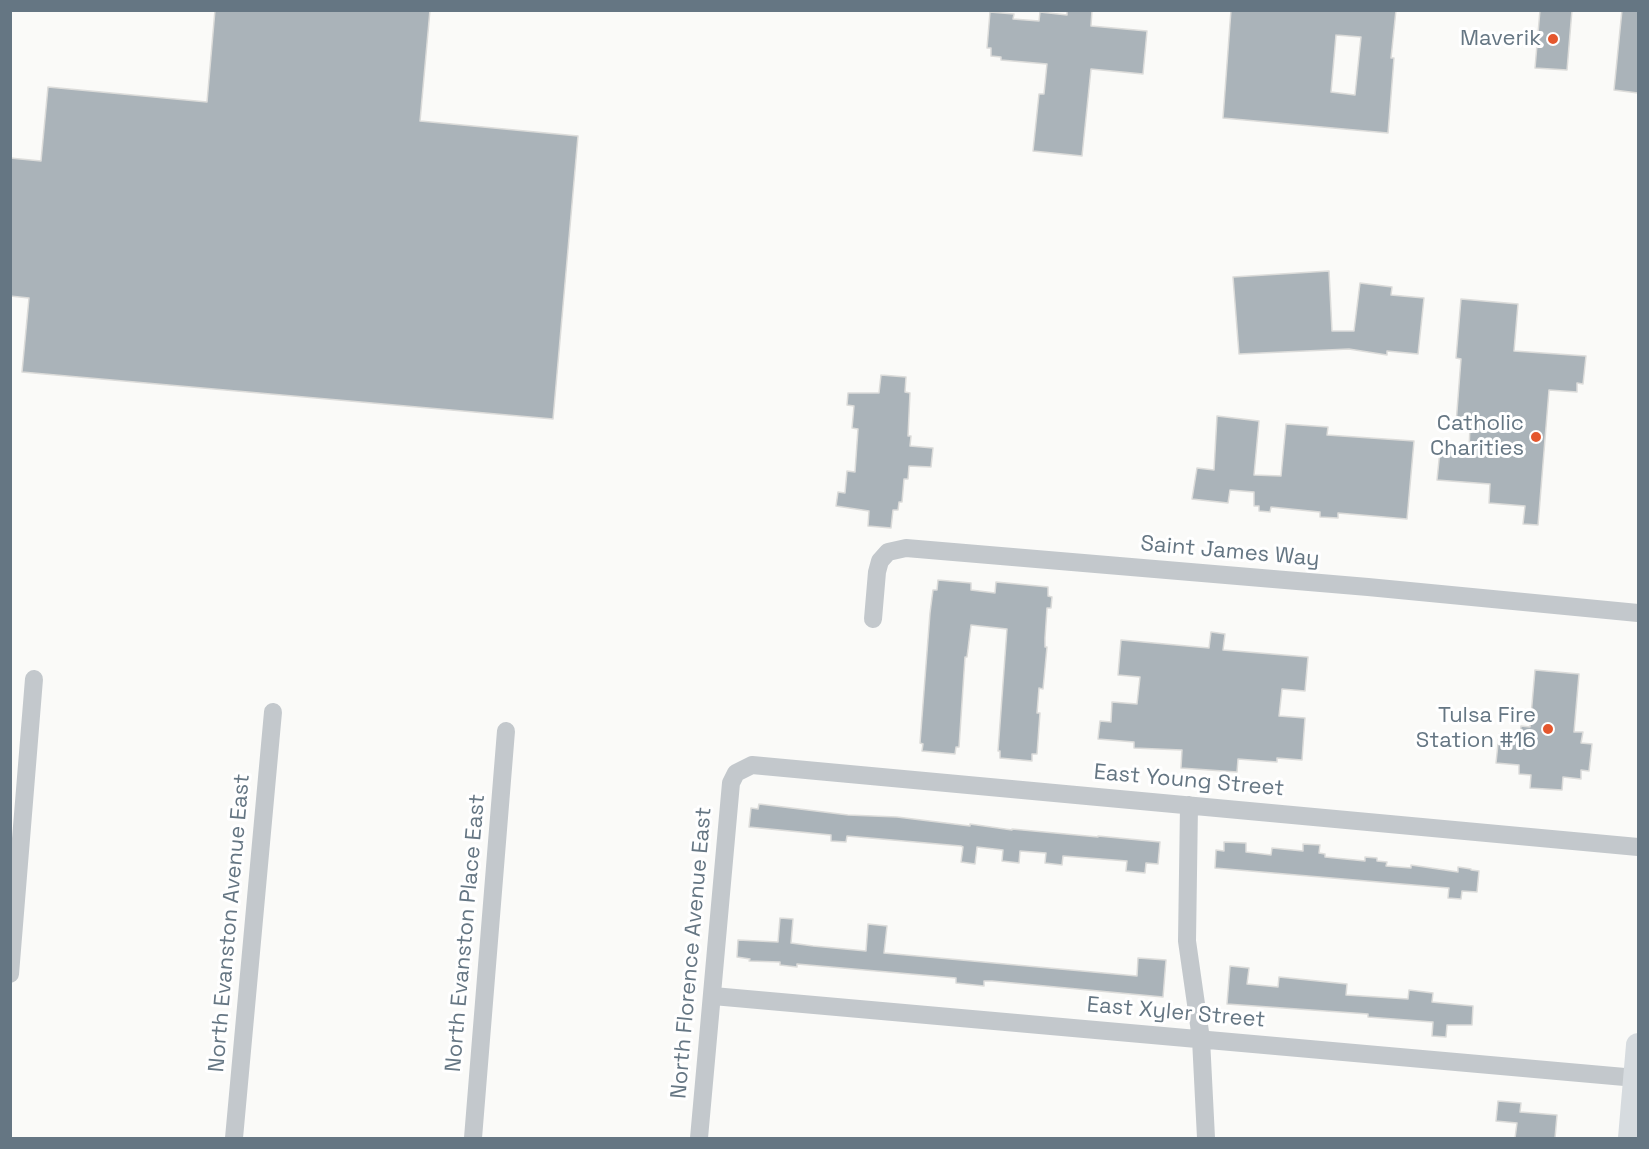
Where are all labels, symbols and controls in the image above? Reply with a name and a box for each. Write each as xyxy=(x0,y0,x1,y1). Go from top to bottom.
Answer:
place label: Maverik xyxy=(1460,26,1541,52)
marker: Maverik xyxy=(1546,32,1560,46)
place label: Catholic Charities xyxy=(1430,411,1524,463)
marker: Catholic Charities xyxy=(1529,430,1543,444)
street label: Saint James Way xyxy=(1139,531,1321,573)
place label: Tulsa Fire Station #16 xyxy=(1416,703,1536,754)
marker: Tulsa Fire Station #16 xyxy=(1541,722,1555,736)
street label: East Young Street xyxy=(1093,760,1285,802)
street label: North Evanston Avenue East xyxy=(204,773,256,1073)
street label: North Evanston Place East xyxy=(441,793,491,1073)
street label: North Florence Avenue East xyxy=(666,806,718,1100)
street label: East Xyler Street xyxy=(1086,992,1266,1034)

